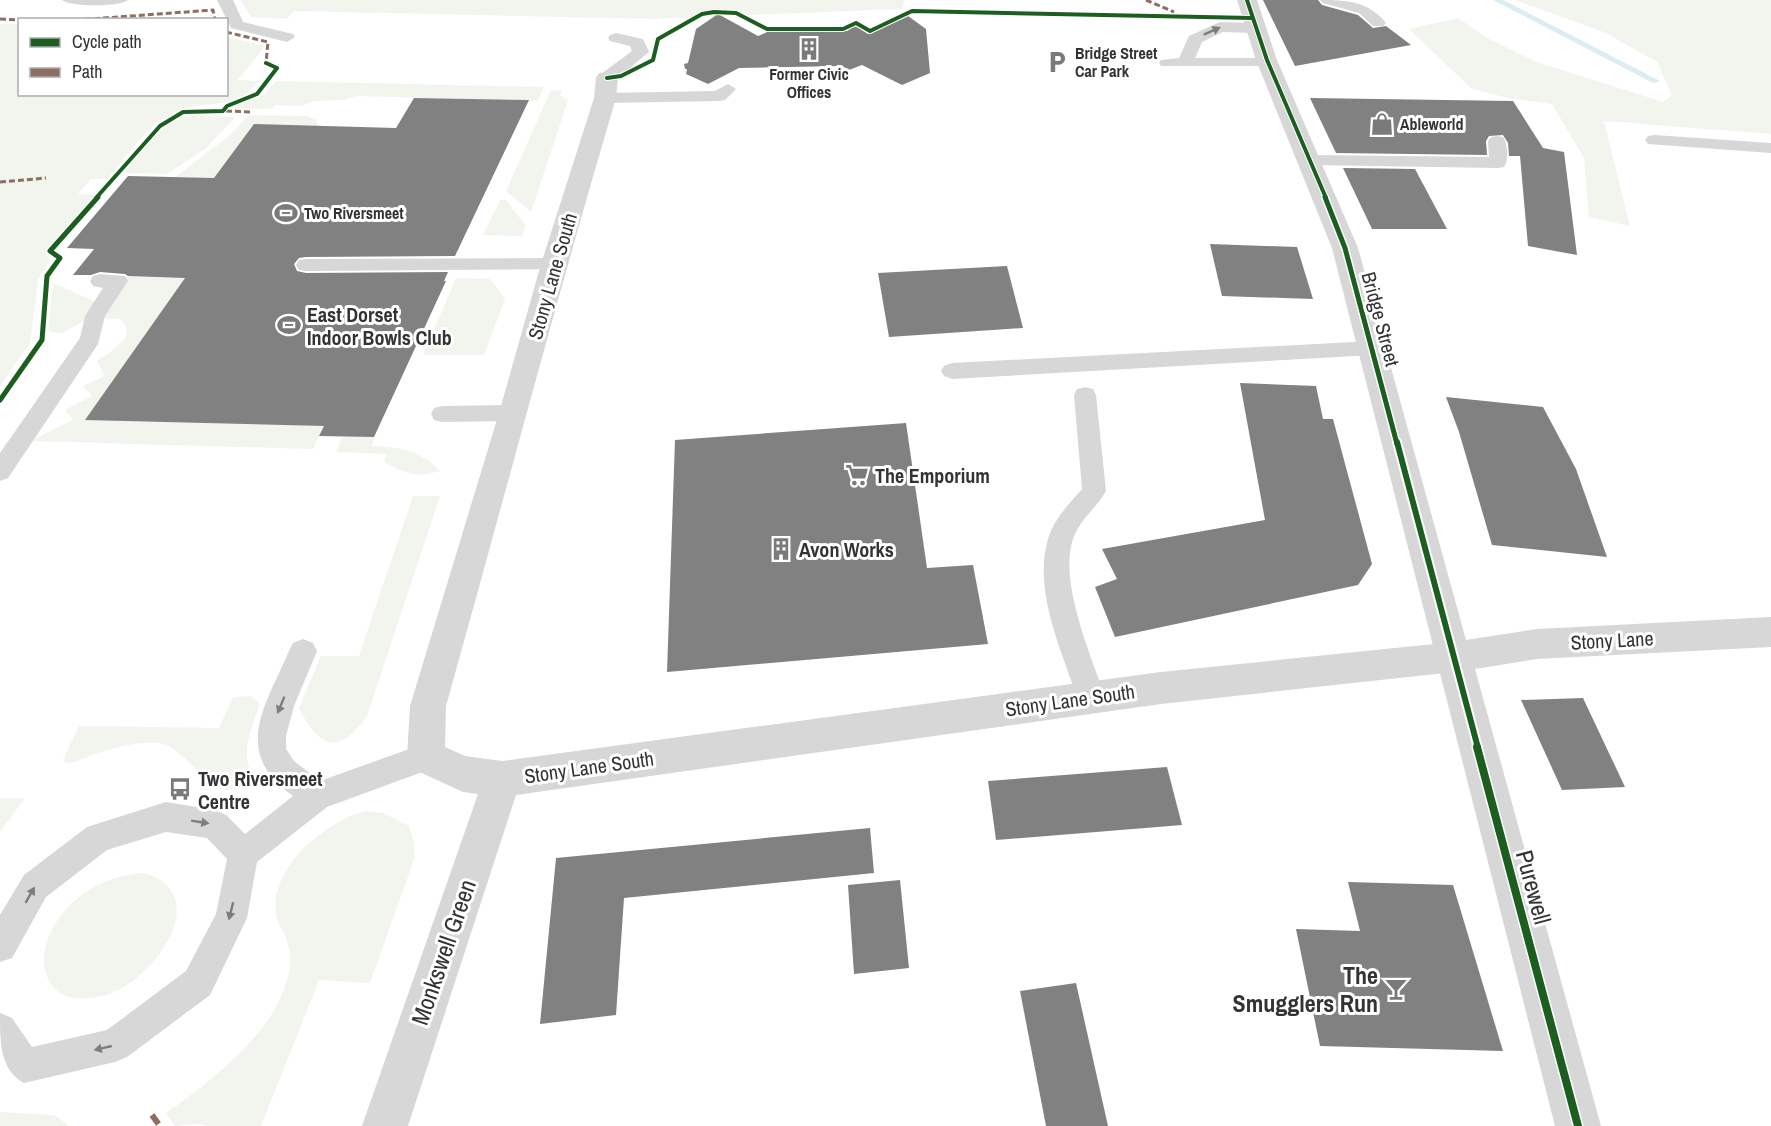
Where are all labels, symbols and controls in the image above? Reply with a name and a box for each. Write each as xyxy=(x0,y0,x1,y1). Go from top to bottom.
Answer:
legend xyxy=(18,18,228,96)
one-way arrow xyxy=(1204,27,1221,36)
text: Cycle path xyxy=(72,29,142,54)
building icon: Former Civic Offices xyxy=(796,36,822,62)
place label: Bridge Street Car Park xyxy=(1075,42,1158,82)
parking icon: Bridge Street Car Park xyxy=(1044,49,1070,75)
text: Path xyxy=(72,59,102,84)
place label: Former Civic Offices xyxy=(769,63,849,103)
shop icon: Ableworld xyxy=(1369,111,1395,137)
place label: Ableworld xyxy=(1400,113,1463,135)
sports icon: Two Riversmeet xyxy=(273,200,299,226)
place label: Two Riversmeet xyxy=(304,202,404,224)
street label: Stony Lane South xyxy=(521,210,583,342)
street label: Bridge Street xyxy=(1355,269,1407,370)
place label: East Dorset Indoor Bowls Club xyxy=(307,301,452,351)
sports icon: East Dorset Indoor Bowls Club xyxy=(276,312,302,338)
supermarket icon: The Emporium xyxy=(844,462,870,488)
place label: The Emporium xyxy=(875,462,990,489)
building icon: Avon Works xyxy=(768,536,794,562)
place label: Avon Works xyxy=(799,536,894,563)
street label: Stony Lane xyxy=(1570,624,1654,656)
street label: Stony Lane South xyxy=(1004,678,1136,722)
one-way arrow xyxy=(276,697,286,715)
street label: Stony Lane South xyxy=(523,745,655,789)
place label: Two Riversmeet Centre xyxy=(198,765,323,815)
bus stop icon: Two Riversmeet Centre xyxy=(167,776,193,802)
one-way arrow xyxy=(190,818,209,827)
street label: Purewell xyxy=(1509,846,1559,928)
street label: Monkswell Green xyxy=(403,875,483,1029)
one-way arrow xyxy=(24,887,35,903)
one-way arrow xyxy=(226,902,236,920)
place label: The Smugglers Run xyxy=(1233,959,1378,1019)
bar icon: The Smugglers Run xyxy=(1383,976,1409,1002)
one-way arrow xyxy=(93,1044,112,1053)

